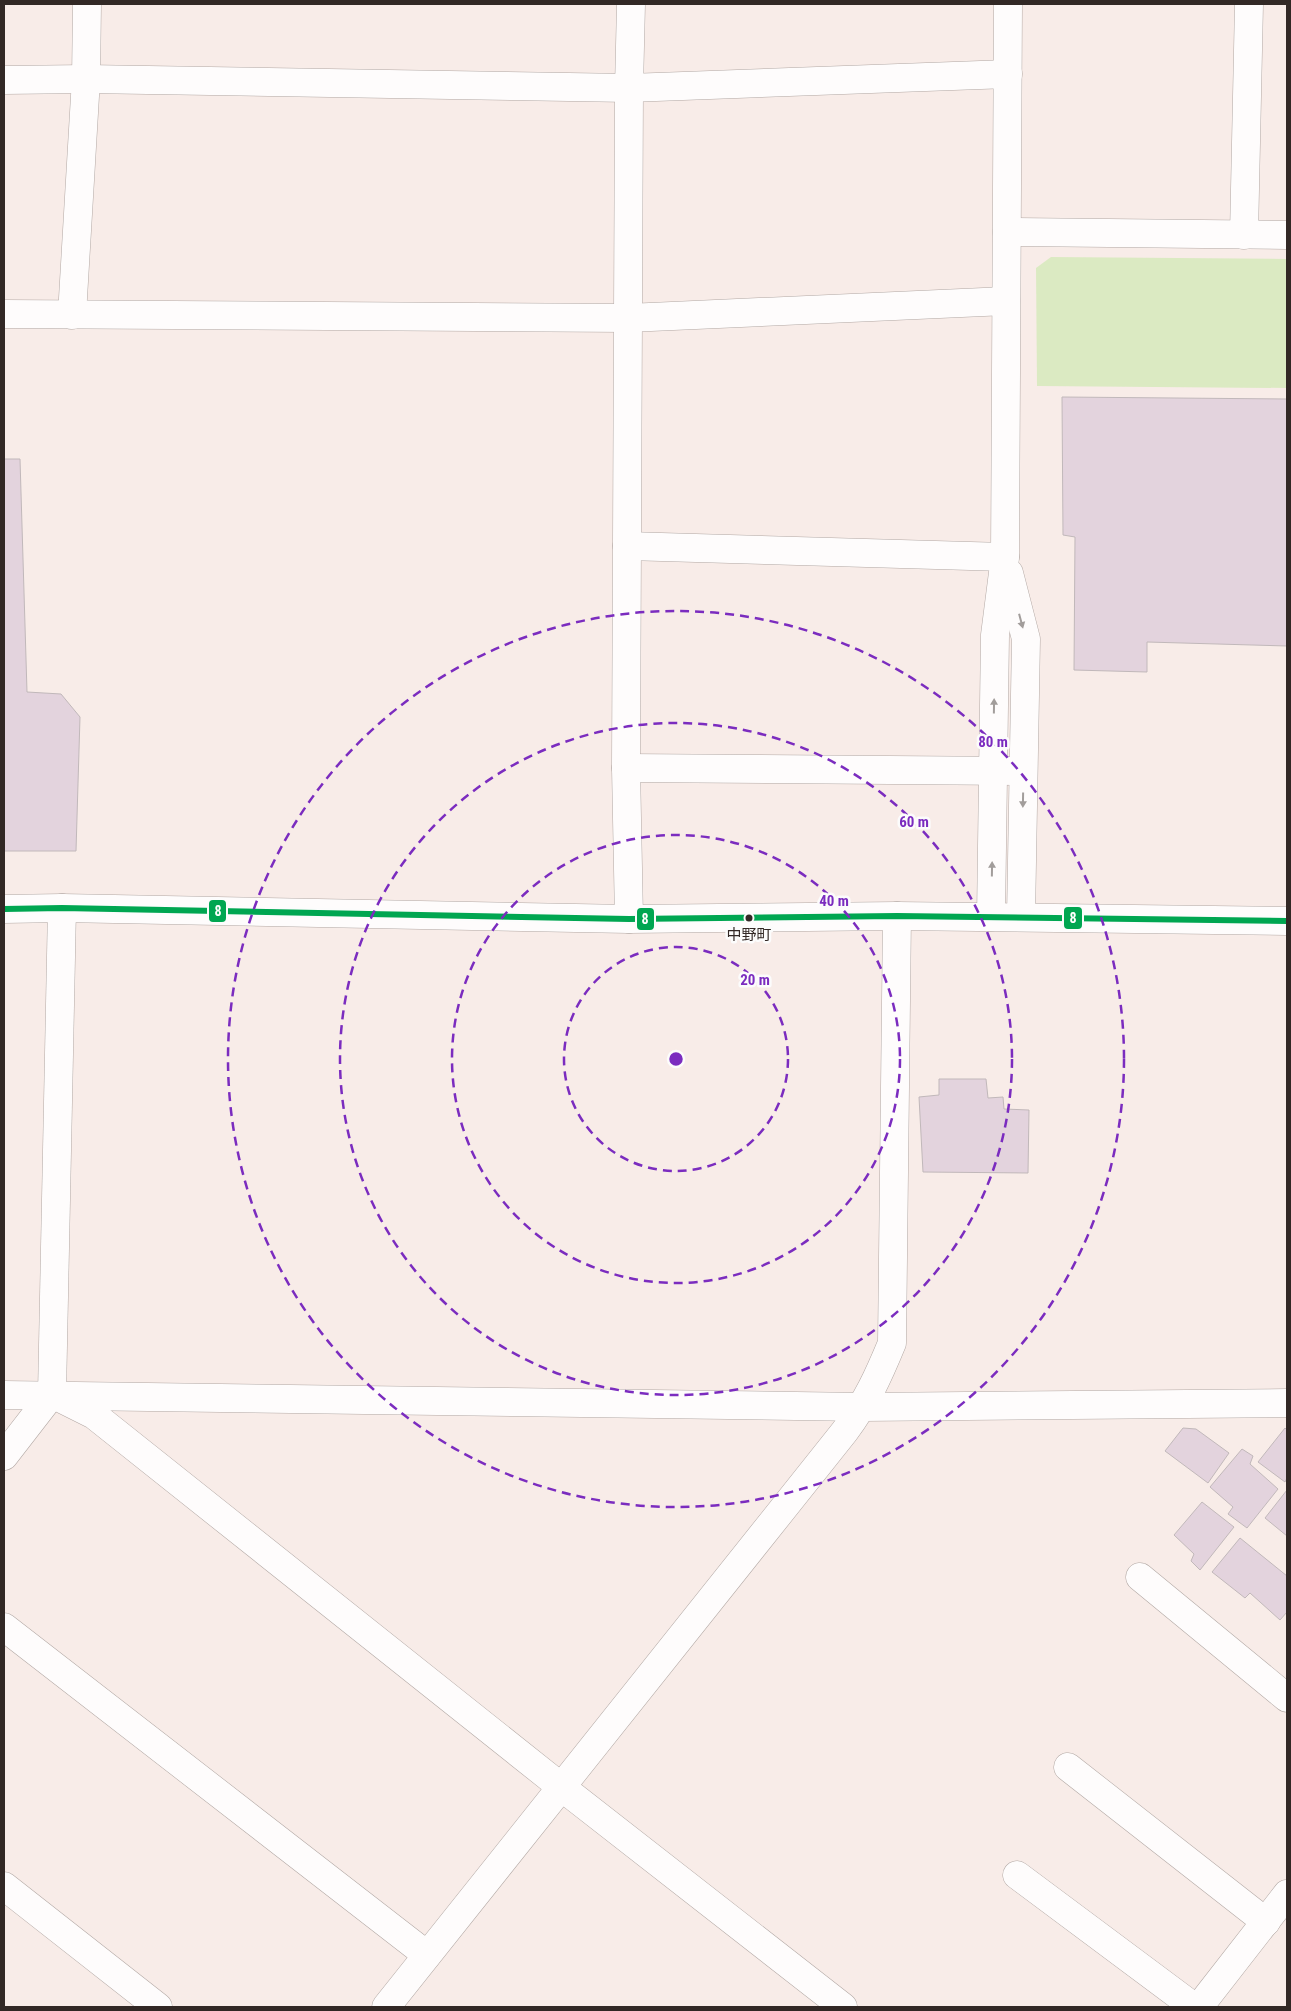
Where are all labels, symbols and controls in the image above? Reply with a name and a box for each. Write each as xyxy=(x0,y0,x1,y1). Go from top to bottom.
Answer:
one-way arrow xyxy=(1017,613,1025,628)
one-way arrow xyxy=(991,698,999,714)
text: 80 m xyxy=(978,733,1008,751)
one-way arrow xyxy=(1019,792,1027,808)
text: 60 m xyxy=(899,813,929,831)
one-way arrow xyxy=(988,860,996,876)
text: 40 m xyxy=(819,892,849,910)
line badge: 8 xyxy=(208,899,227,923)
text: 8 xyxy=(214,903,222,919)
line badge: 8 xyxy=(1063,906,1083,930)
line badge: 8 xyxy=(636,907,655,931)
text: 8 xyxy=(1069,910,1077,926)
text: 8 xyxy=(641,911,649,927)
marker: 中野町 xyxy=(744,913,754,923)
place label: 中野町 xyxy=(726,926,772,944)
text: 20 m xyxy=(740,971,770,989)
centre of rings xyxy=(667,1050,685,1068)

